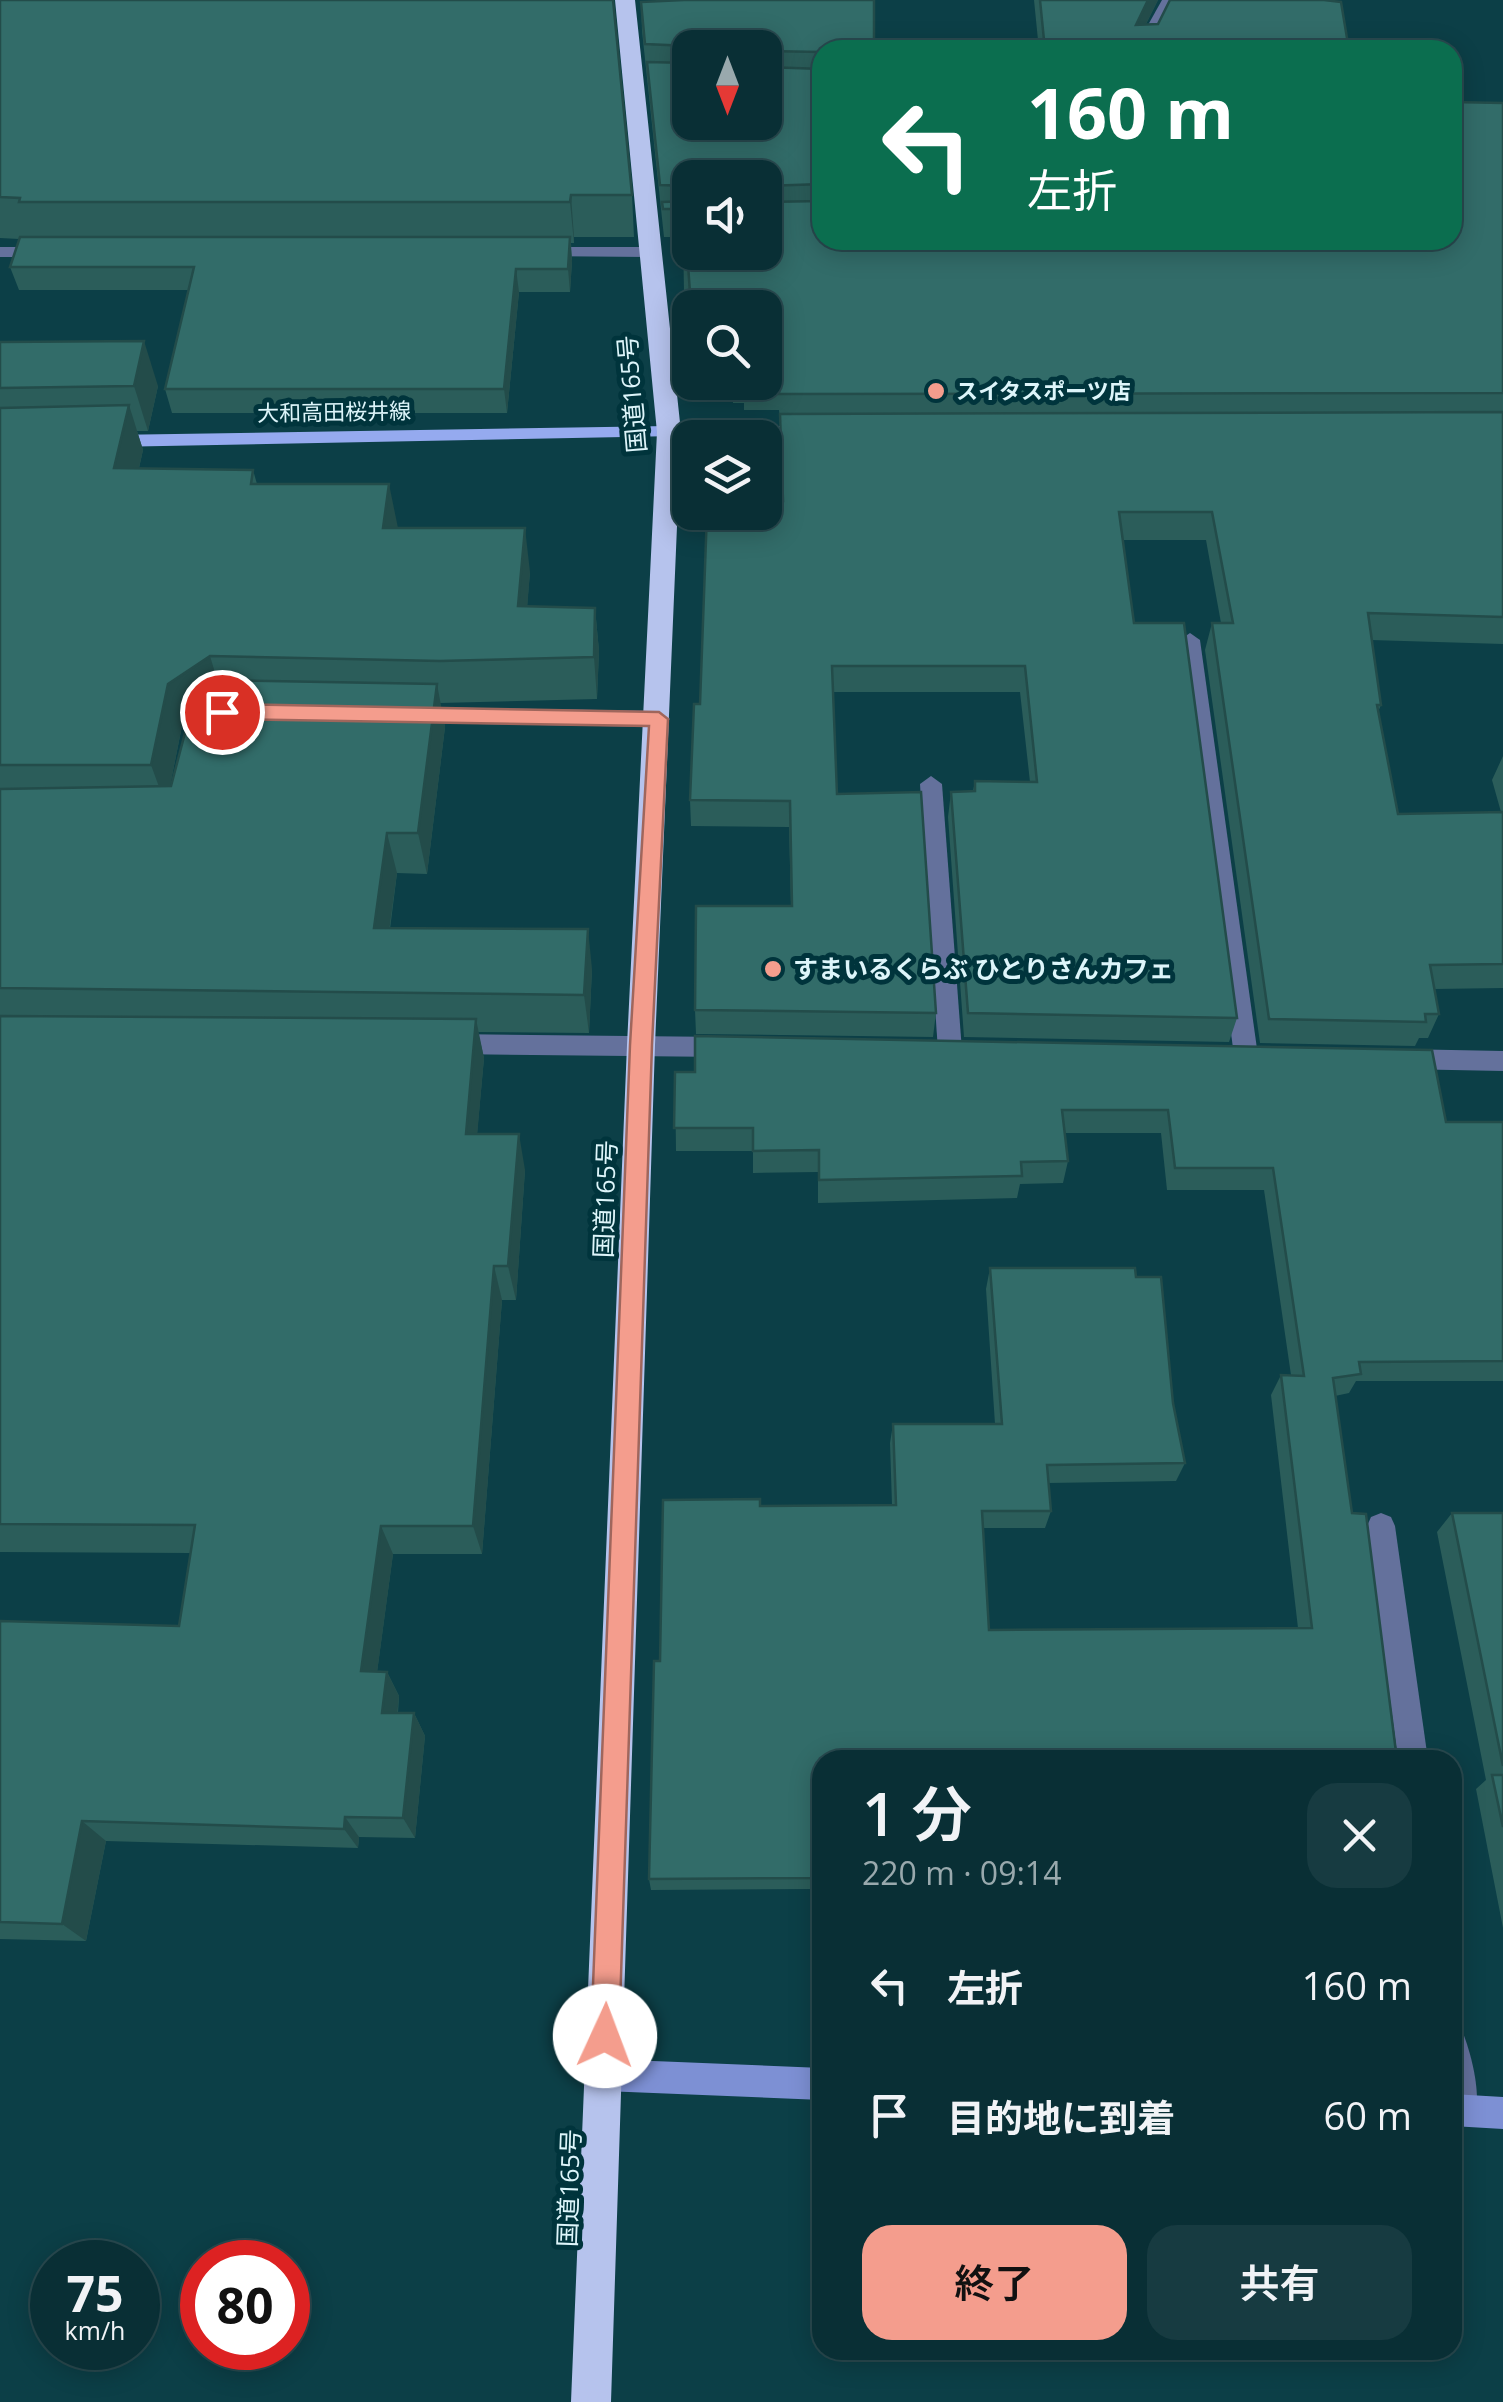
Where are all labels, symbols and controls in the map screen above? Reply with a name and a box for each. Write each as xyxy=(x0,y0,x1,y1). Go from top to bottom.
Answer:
north arrow xyxy=(672,30,782,140)
map controls xyxy=(672,30,782,530)
text: 160 m xyxy=(1027,64,1234,160)
icon: left xyxy=(862,80,992,210)
text: 左折 xyxy=(1027,159,1117,220)
button: sound xyxy=(672,160,782,270)
button: search xyxy=(672,290,782,400)
street label: 国道165号 xyxy=(609,334,653,454)
place label: スイタスポーツ店 xyxy=(956,375,1131,405)
marker: スイタスポーツ店 xyxy=(925,380,947,402)
street label: 大和高田桜井線 xyxy=(257,395,411,427)
button: layers xyxy=(672,420,782,530)
pin xyxy=(180,670,265,755)
icon: arrive xyxy=(195,685,250,740)
place label: すまいるくらぶ ひとりさんカフェ xyxy=(793,951,1174,985)
marker: すまいるくらぶ ひとりさんカフェ xyxy=(762,958,784,980)
street label: 国道165号 xyxy=(585,1139,623,1258)
text: 1 分 xyxy=(862,1772,972,1854)
button: close xyxy=(1307,1783,1412,1888)
text: 220 m · 09:14 xyxy=(862,1851,1061,1894)
icon: left xyxy=(862,1958,917,2013)
text: 160 m xyxy=(1302,1959,1412,2011)
text: 左折 xyxy=(947,1961,1023,2013)
position arrow xyxy=(553,1984,657,2088)
icon: arrive xyxy=(862,2088,917,2143)
text: 60 m xyxy=(1323,2089,1412,2141)
text: 目的地に到着 xyxy=(947,2091,1175,2143)
street label: 国道165号 xyxy=(549,2128,587,2247)
button: 終了 xyxy=(862,2225,1127,2340)
button: 共有 xyxy=(1147,2225,1412,2340)
speed limit sign: 80 xyxy=(180,2240,310,2370)
text: 75 xyxy=(66,2259,124,2327)
text: km/h xyxy=(65,2313,125,2347)

